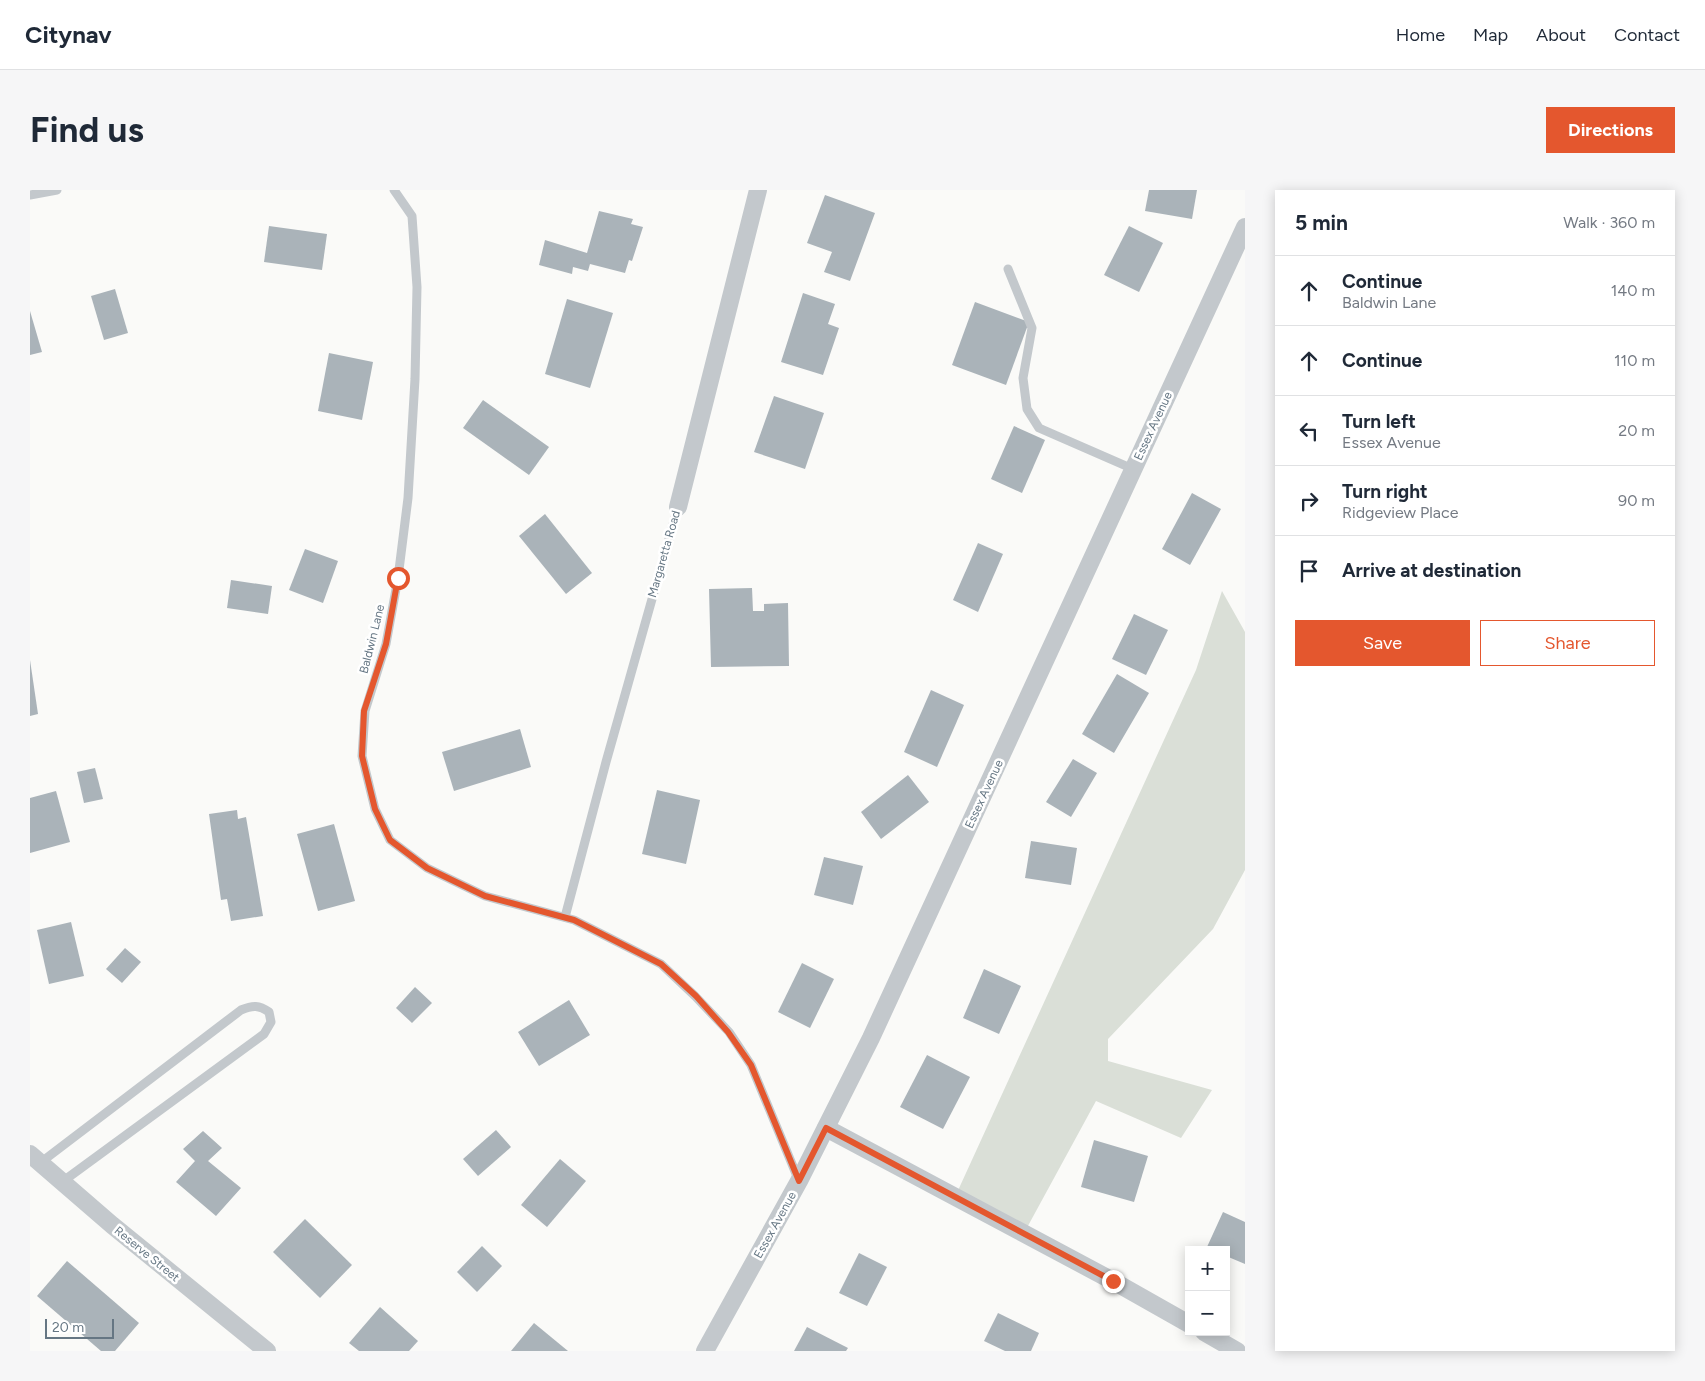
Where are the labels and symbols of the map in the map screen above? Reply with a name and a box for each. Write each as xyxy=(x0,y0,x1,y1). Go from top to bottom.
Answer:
street label: Essex Avenue xyxy=(1131,389,1175,463)
street label: Margaretta Road xyxy=(645,509,683,599)
route start xyxy=(387,567,410,590)
street label: Baldwin Lane xyxy=(357,603,387,675)
street label: Essex Avenue xyxy=(962,757,1006,831)
street label: Essex Avenue xyxy=(751,1189,799,1261)
street label: Reserve Street xyxy=(112,1224,183,1285)
route end xyxy=(1102,1270,1125,1293)
scale bar xyxy=(45,1316,114,1339)

